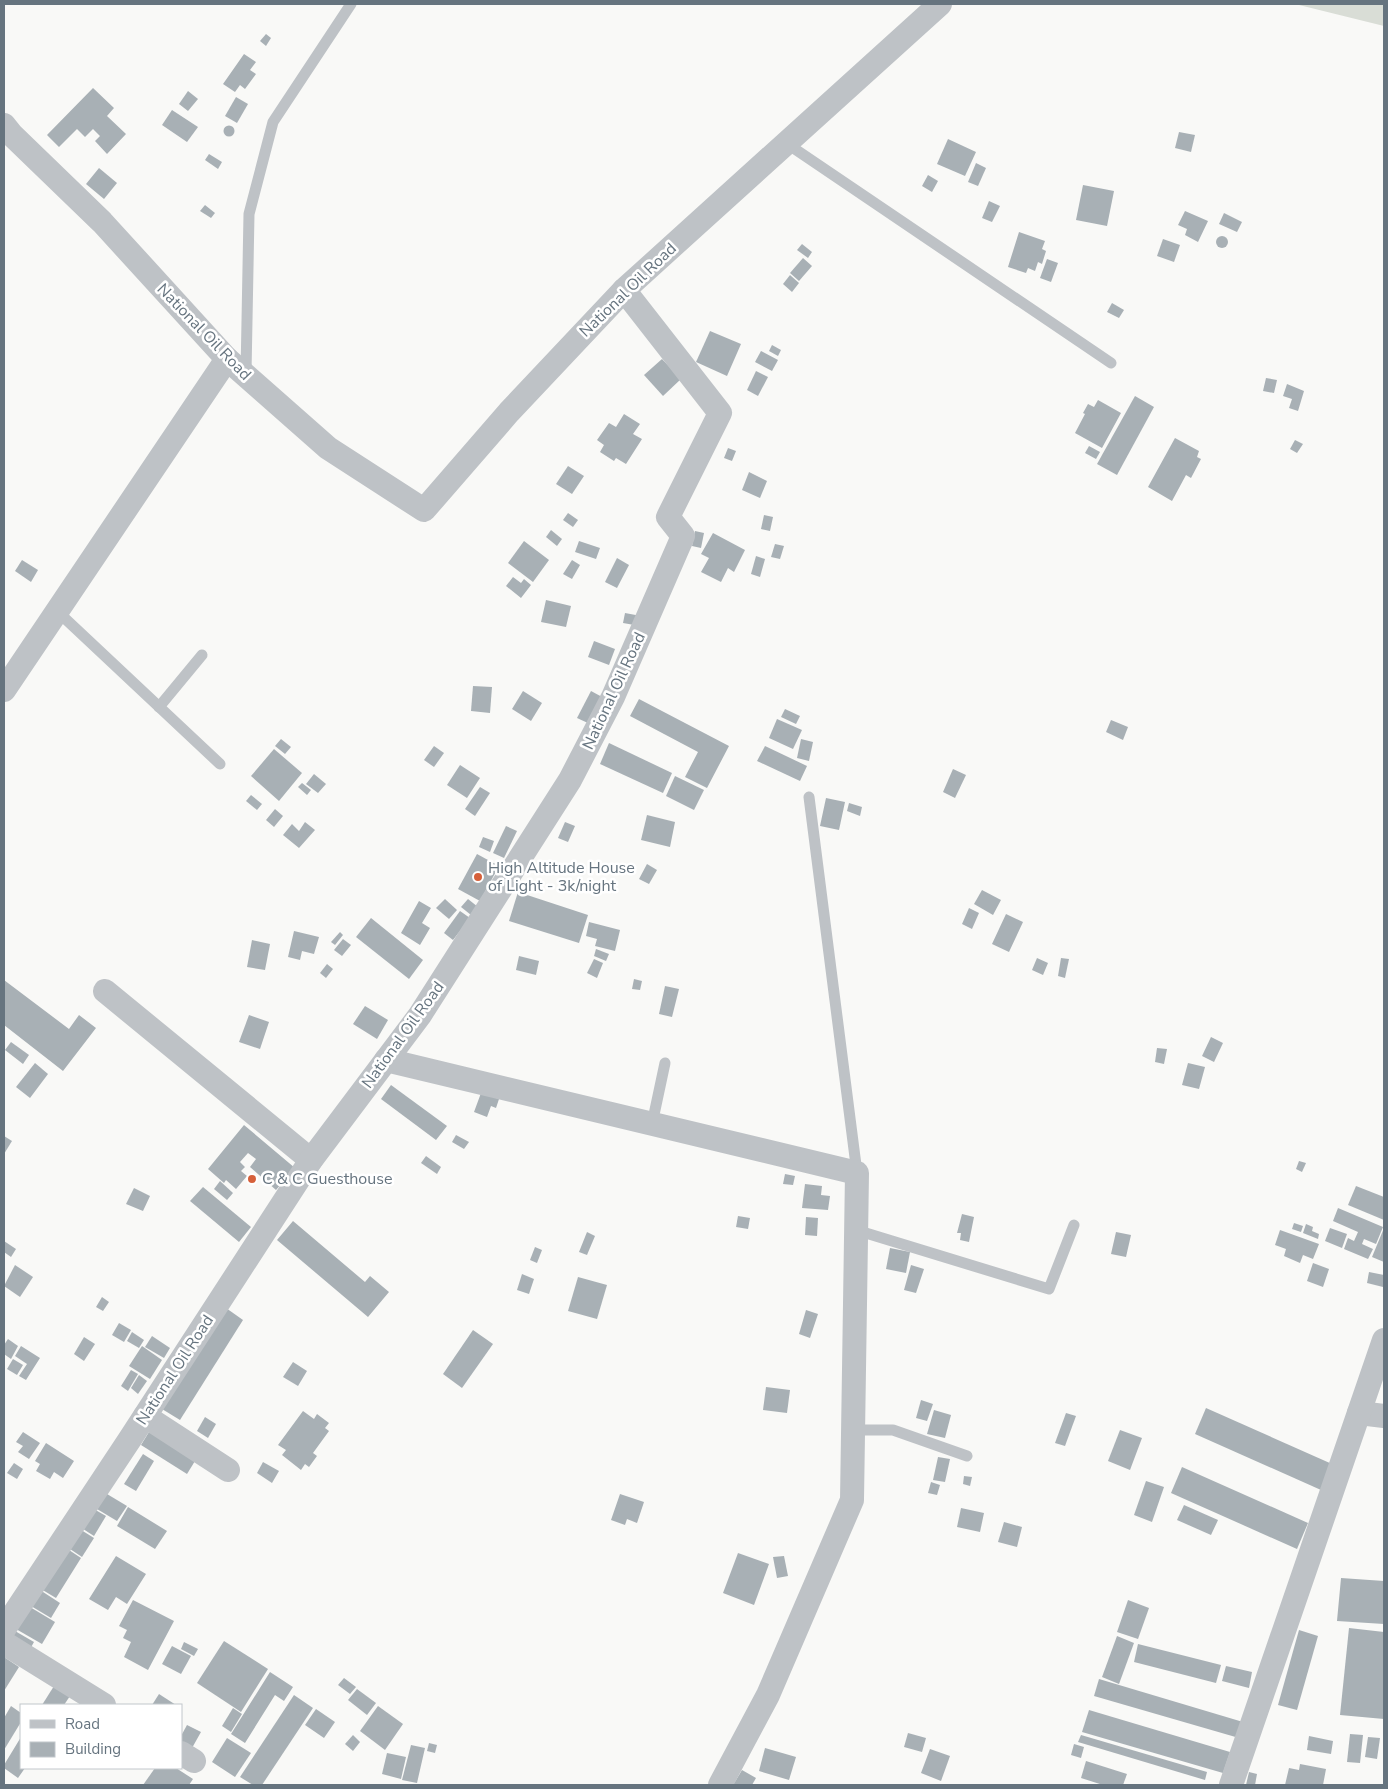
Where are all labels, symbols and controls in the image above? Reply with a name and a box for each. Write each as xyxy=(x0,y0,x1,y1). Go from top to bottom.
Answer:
street label: National Oil Road xyxy=(575,238,681,342)
street label: National Oil Road xyxy=(152,279,256,385)
street label: National Oil Road xyxy=(577,629,651,753)
place label: High Altitude House of Light - 3k/night xyxy=(488,857,635,897)
marker: High Altitude House of Light - 3k/night xyxy=(472,871,484,883)
street label: National Oil Road xyxy=(357,977,449,1093)
place label: C & C Guesthouse xyxy=(262,1168,392,1190)
marker: C & C Guesthouse xyxy=(246,1173,258,1185)
street label: National Oil Road xyxy=(131,1311,219,1429)
legend xyxy=(20,1704,182,1769)
text: Road xyxy=(65,1714,100,1734)
text: Building xyxy=(65,1739,121,1759)

